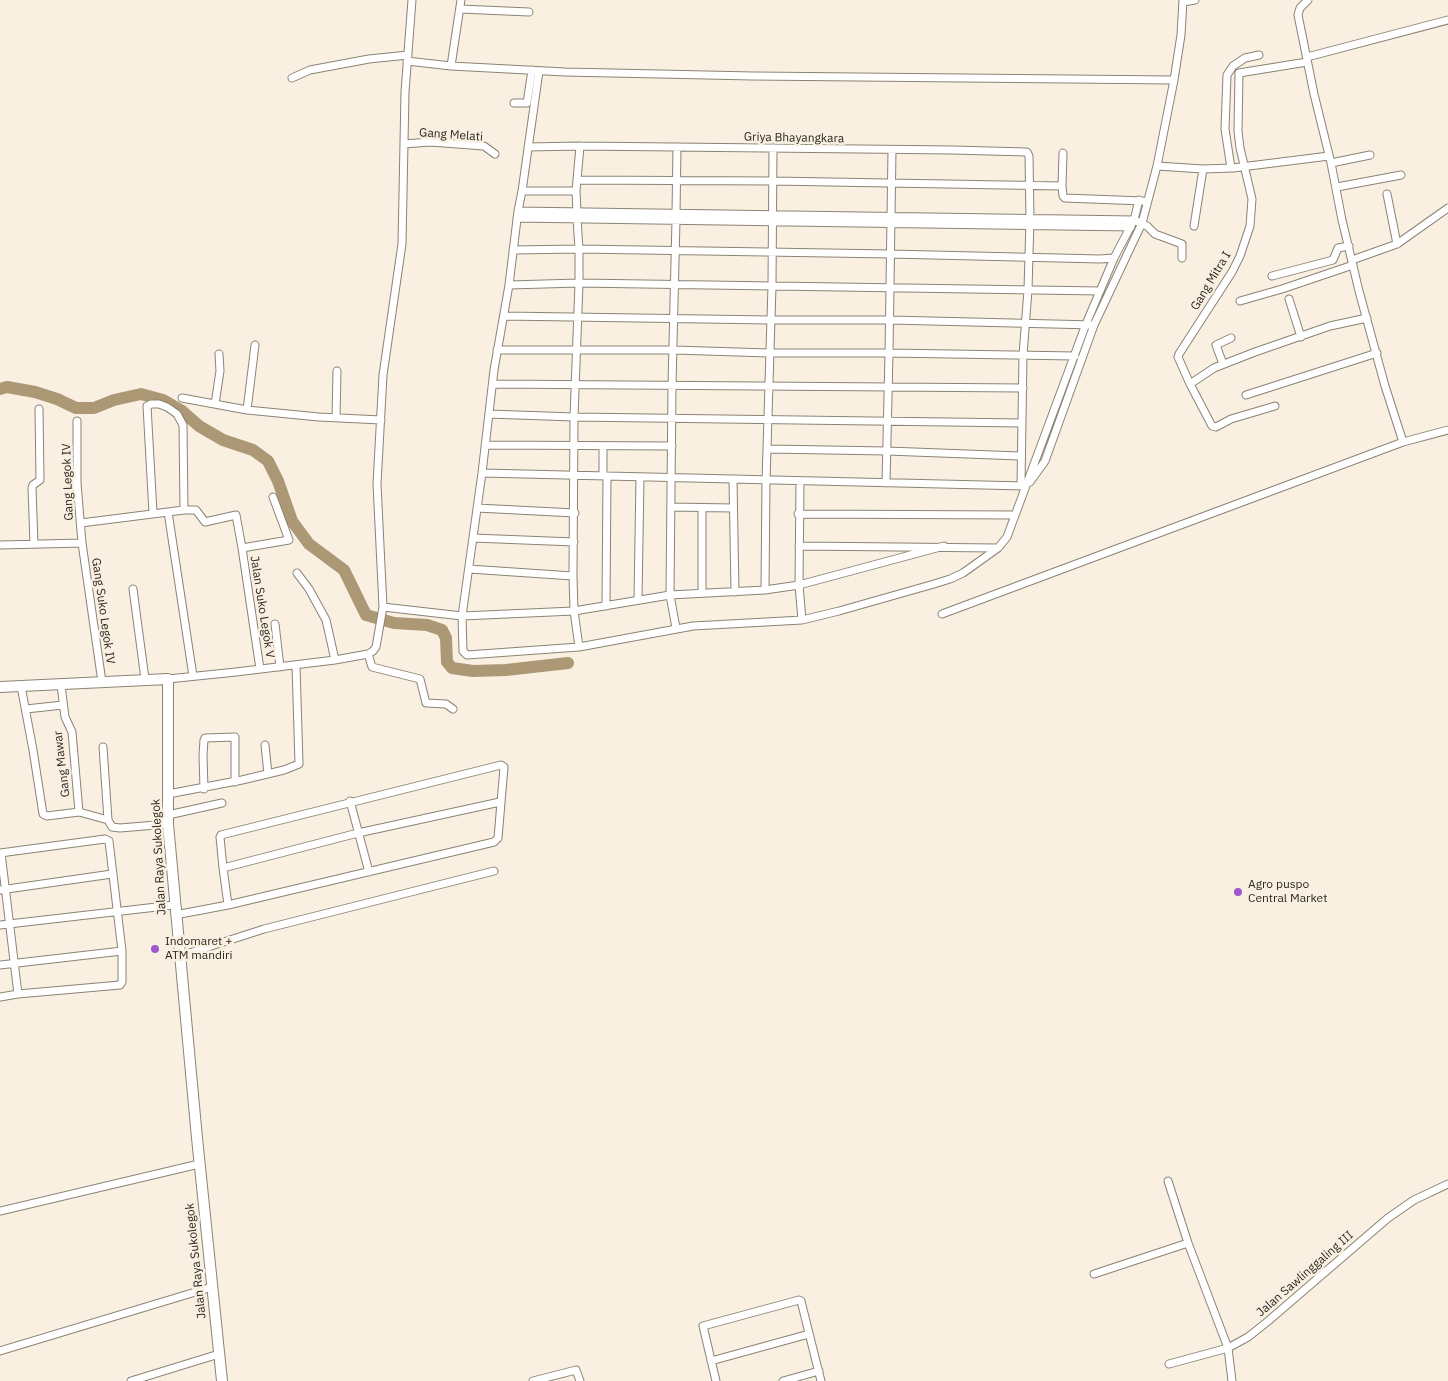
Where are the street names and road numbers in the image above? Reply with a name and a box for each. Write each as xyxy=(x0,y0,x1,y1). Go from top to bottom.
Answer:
street label: Gang Melati xyxy=(419,126,483,144)
street label: Griya Bhayangkara xyxy=(744,130,844,146)
street label: Gang Mitra I xyxy=(1188,249,1234,313)
street label: Gang Legok IV xyxy=(59,443,77,521)
street label: Jalan Suko Legok V xyxy=(247,555,277,659)
street label: Gang Suko Legok IV xyxy=(88,557,118,665)
street label: Gang Mawar xyxy=(51,730,73,798)
street label: Jalan Raya Sukolegok xyxy=(149,798,169,916)
street label: Jalan Raya Sukolegok xyxy=(183,1202,209,1320)
street label: Jalan Sawlinggaling III xyxy=(1254,1228,1356,1320)

